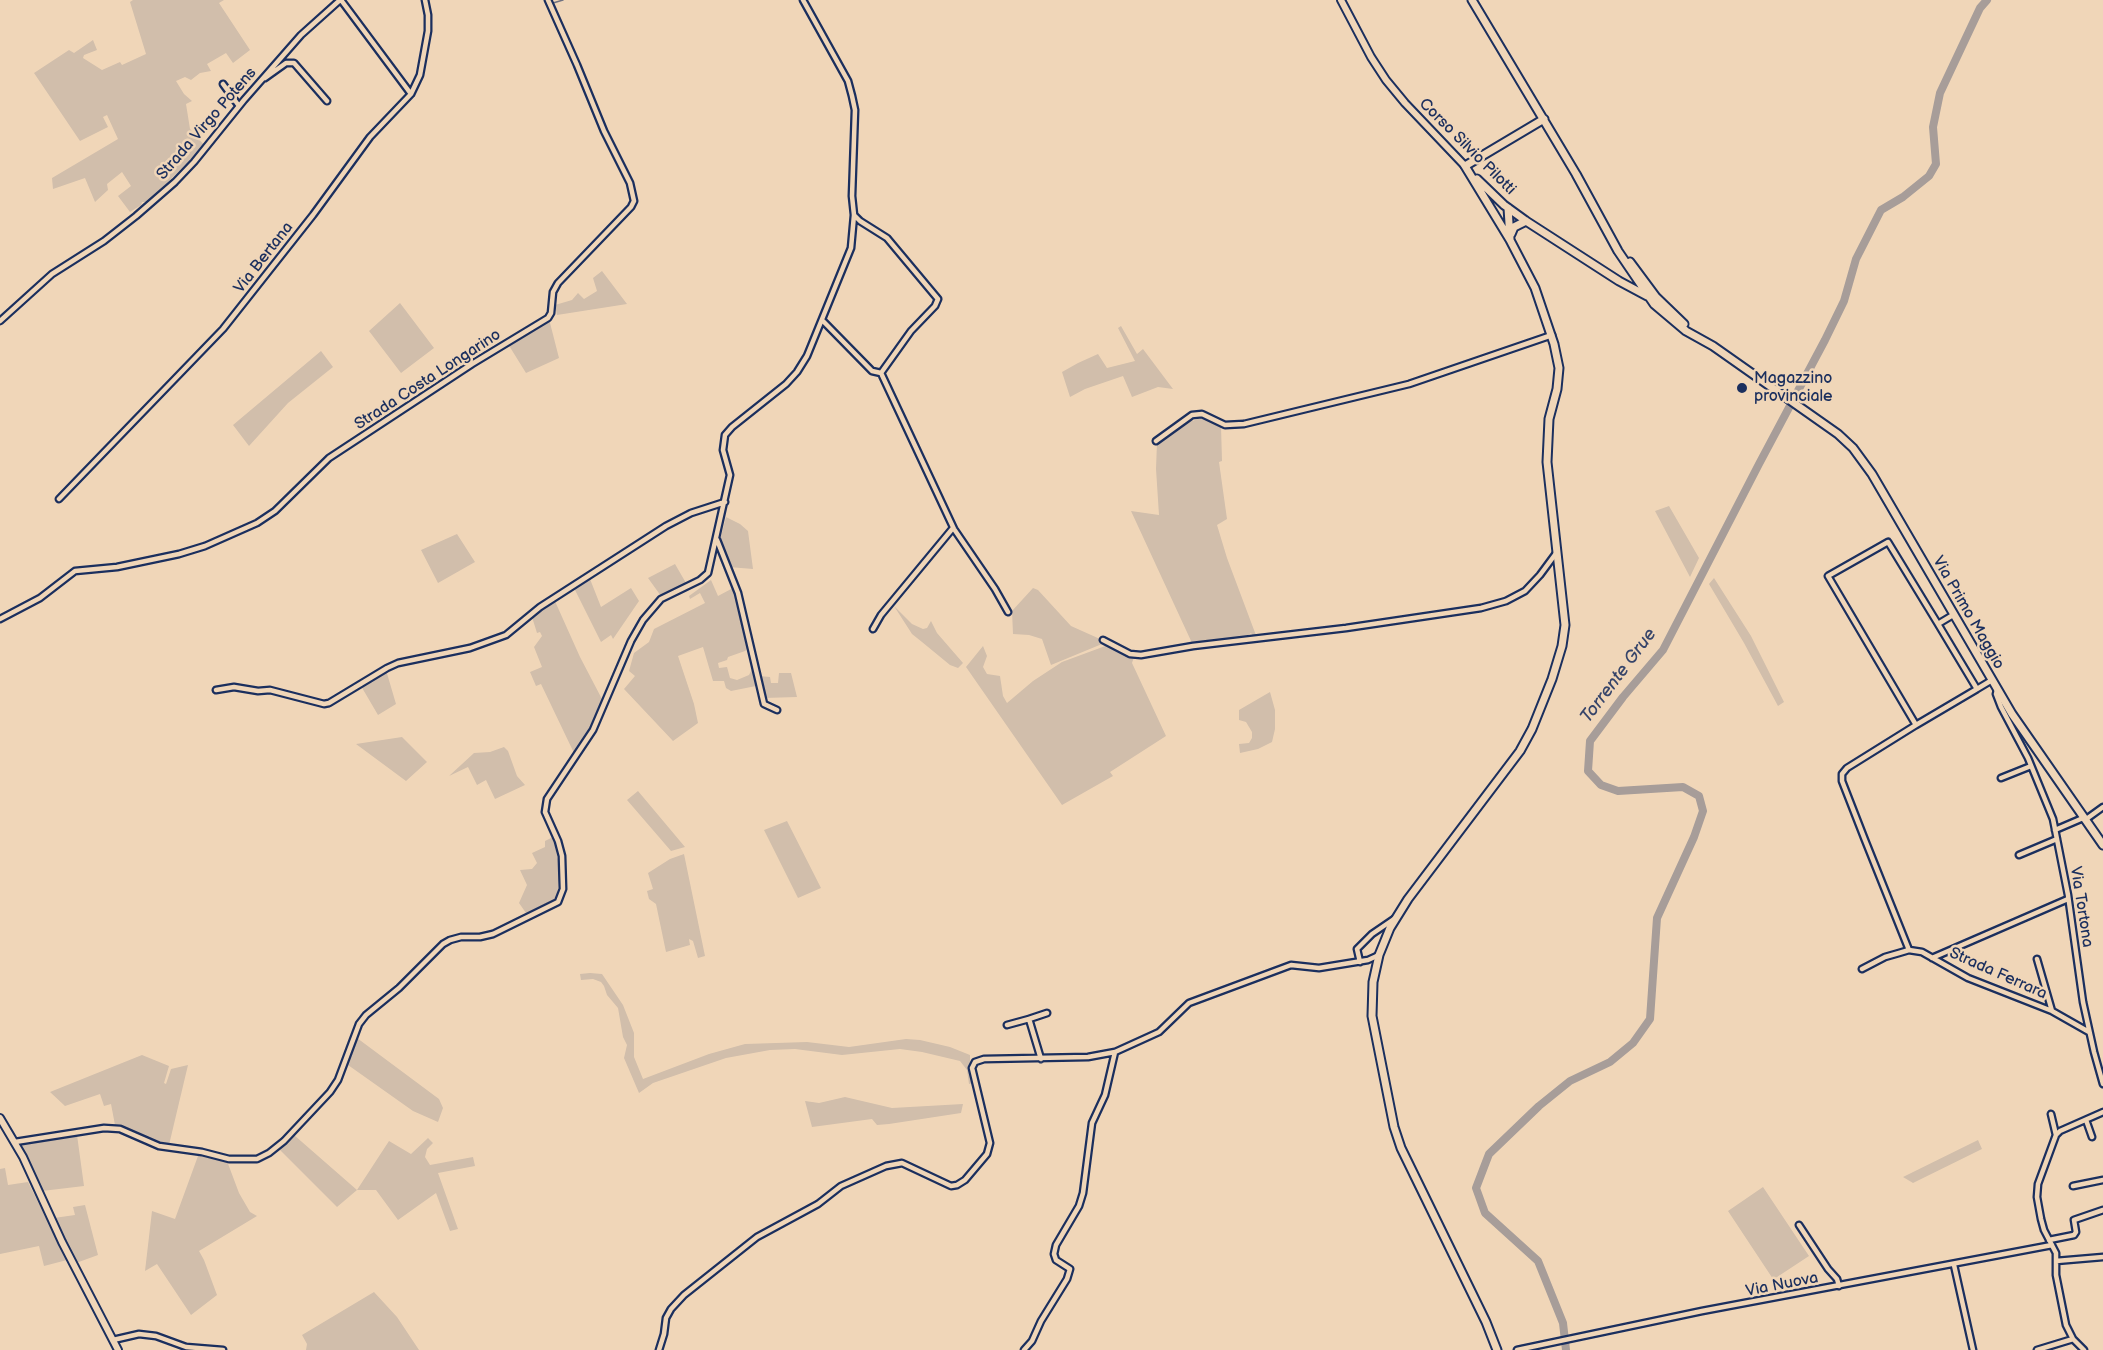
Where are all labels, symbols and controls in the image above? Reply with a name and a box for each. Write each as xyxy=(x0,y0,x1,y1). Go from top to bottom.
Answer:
street label: Strada Virgo Potens xyxy=(153,64,261,184)
street label: Corso Silvio Pilotti xyxy=(1415,95,1519,199)
street label: Via Bertana xyxy=(230,219,298,297)
street label: Strada Costa Longarino xyxy=(351,325,505,435)
place label: Magazzino provinciale xyxy=(1754,369,1832,407)
marker: Magazzino provinciale xyxy=(1735,381,1749,395)
street label: Via Primo Maggio xyxy=(1928,553,2008,673)
water label: Torrente Grue xyxy=(1576,624,1662,728)
street label: Via Tortona xyxy=(2065,865,2097,949)
street label: Strada Ferrara xyxy=(1946,944,2050,1004)
street label: Via Nuova xyxy=(1744,1269,1820,1301)

